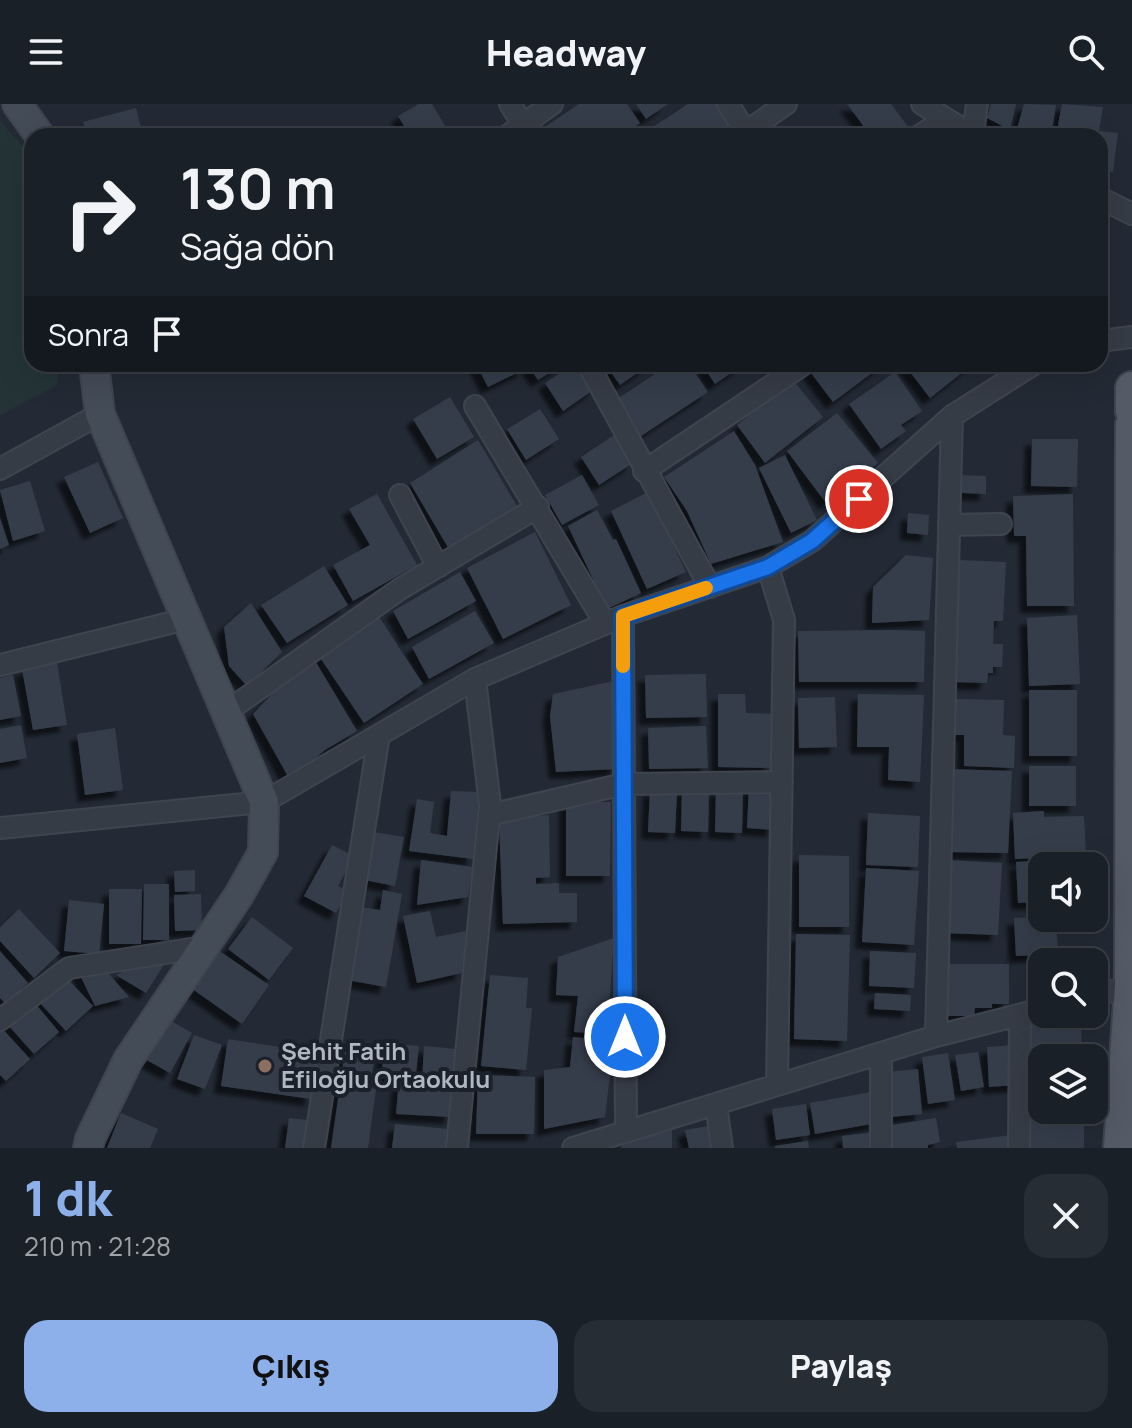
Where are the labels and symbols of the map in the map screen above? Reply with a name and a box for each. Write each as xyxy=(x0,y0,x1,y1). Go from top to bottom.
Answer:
pin xyxy=(825,465,893,533)
position arrow xyxy=(583,995,667,1079)
place label: Şehit Fatih Efiloğlu Ortaokulu xyxy=(281,1034,490,1095)
marker: Şehit Fatih Efiloğlu Ortaokulu xyxy=(256,1057,274,1075)

